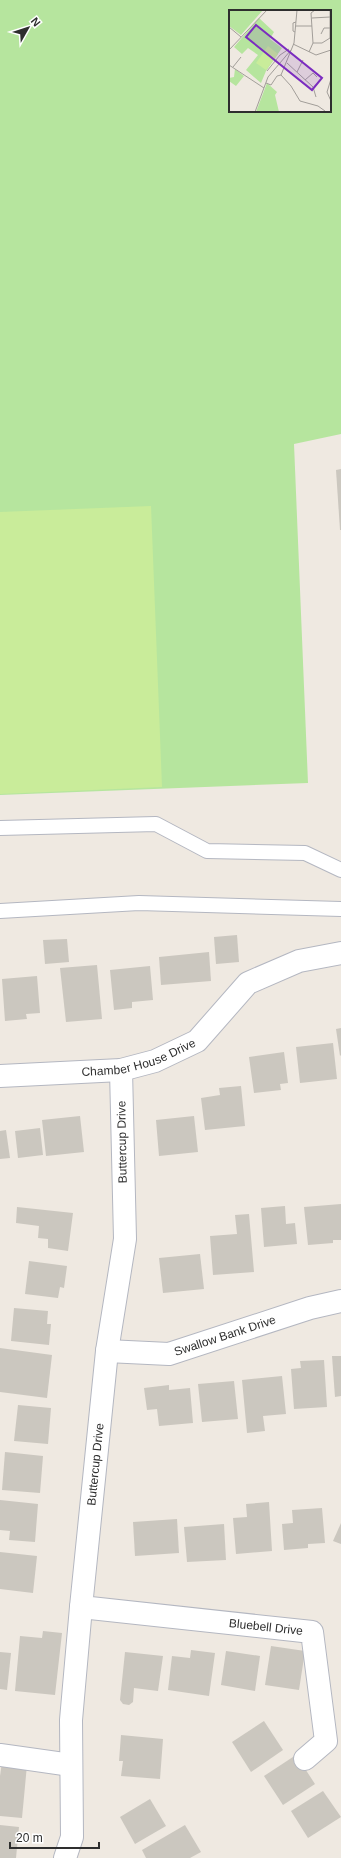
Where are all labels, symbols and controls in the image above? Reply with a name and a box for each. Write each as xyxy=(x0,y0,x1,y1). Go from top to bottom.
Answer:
north arrow xyxy=(8,8,48,48)
inset map xyxy=(229,10,331,112)
text: N xyxy=(29,15,43,29)
street label: Chamber House Drive xyxy=(81,1036,198,1079)
street label: Buttercup Drive xyxy=(114,1100,130,1183)
street label: Swallow Bank Drive xyxy=(172,1313,278,1359)
street label: Buttercup Drive xyxy=(84,1422,107,1506)
street label: Bluebell Drive xyxy=(228,1616,304,1638)
scale bar xyxy=(10,1824,99,1850)
text: 20 m xyxy=(16,1831,43,1845)

